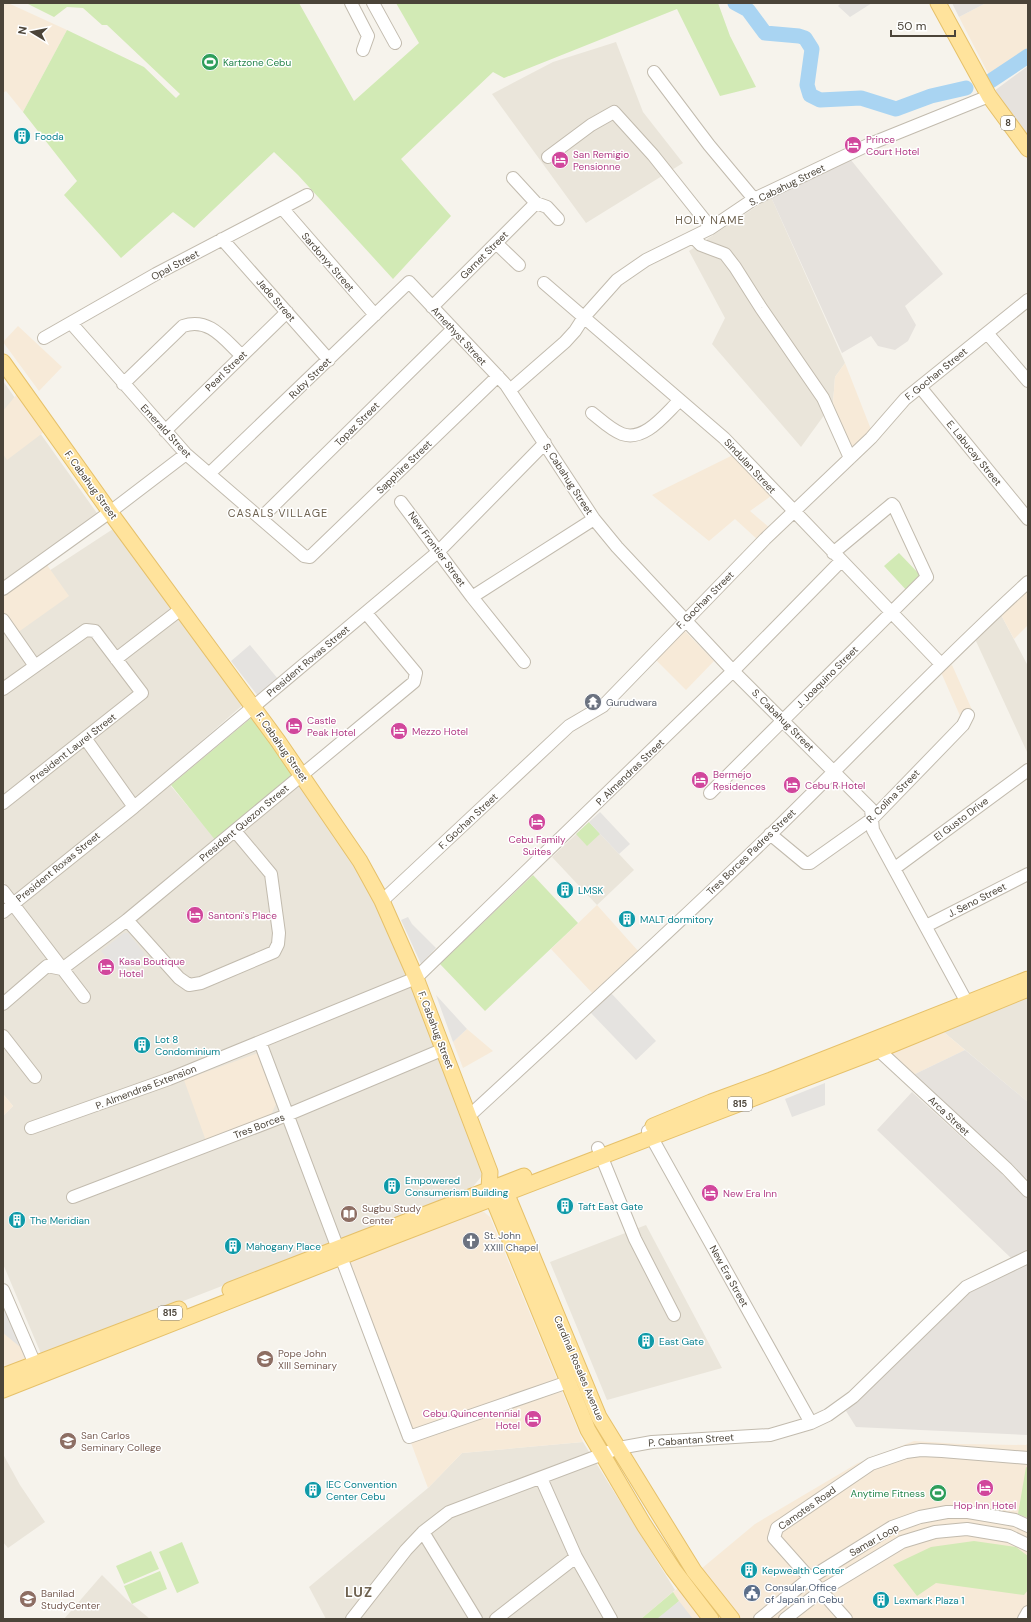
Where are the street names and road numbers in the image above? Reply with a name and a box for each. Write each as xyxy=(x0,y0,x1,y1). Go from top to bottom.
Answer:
road number: 8 xyxy=(1001,116,1015,130)
street label: S. Cabahug Street xyxy=(747,161,827,209)
street label: Garnet Street xyxy=(457,228,511,282)
street label: Sardonyx Street xyxy=(299,230,357,294)
street label: Opal Street xyxy=(149,247,201,283)
street label: Jade Street xyxy=(254,276,298,324)
street label: Amethyst Street xyxy=(428,304,490,368)
street label: F. Gochan Street xyxy=(902,345,970,403)
street label: Pearl Street xyxy=(202,348,250,394)
street label: Ruby Street xyxy=(286,354,334,401)
street label: Topaz Street xyxy=(332,399,382,449)
street label: Emerald Street xyxy=(138,401,194,461)
street label: E. Labucay Street xyxy=(944,418,1004,488)
street label: Sindulan Street xyxy=(721,436,779,496)
street label: Sapphire Street xyxy=(374,437,435,497)
street label: S. Cabahug Street xyxy=(540,441,596,517)
street label: F. Cabahug Street xyxy=(62,448,120,522)
street label: New Frontier Street xyxy=(405,509,469,589)
street label: F. Gochan Street xyxy=(673,568,737,632)
street label: President Roxas Street xyxy=(264,622,352,700)
street label: J. Joaquino Street xyxy=(793,643,861,711)
street label: S. Cabahug Street xyxy=(749,686,817,754)
street label: President Laurel Street xyxy=(27,710,119,786)
street label: F. Cabahug Street xyxy=(253,710,311,784)
street label: P. Almendras Street xyxy=(593,736,667,808)
street label: R. Colina Street xyxy=(863,766,923,826)
street label: President Quezon Street xyxy=(197,782,292,864)
street label: F. Gochan Street xyxy=(436,790,500,852)
street label: El Gusto Drive xyxy=(931,794,991,844)
street label: Tres Borces Padres Street xyxy=(704,806,798,898)
street label: President Roxas Street xyxy=(13,829,103,905)
street label: J. Seno Street xyxy=(946,880,1008,920)
street label: F. Cabahug Street xyxy=(415,990,457,1071)
street label: P. Almendras Extension xyxy=(94,1062,198,1112)
street label: Arca Street xyxy=(925,1093,973,1139)
road number: 815 xyxy=(728,1097,752,1111)
street label: Tres Borces xyxy=(232,1110,286,1142)
street label: New Era Street xyxy=(707,1243,751,1309)
road number: 815 xyxy=(158,1306,182,1320)
street label: Cardinal Rosales Avenue xyxy=(551,1314,607,1423)
street label: P. Cabantan Street xyxy=(648,1431,734,1449)
street label: Camotes Road xyxy=(776,1483,838,1533)
street label: Samar Loop xyxy=(847,1521,901,1559)

